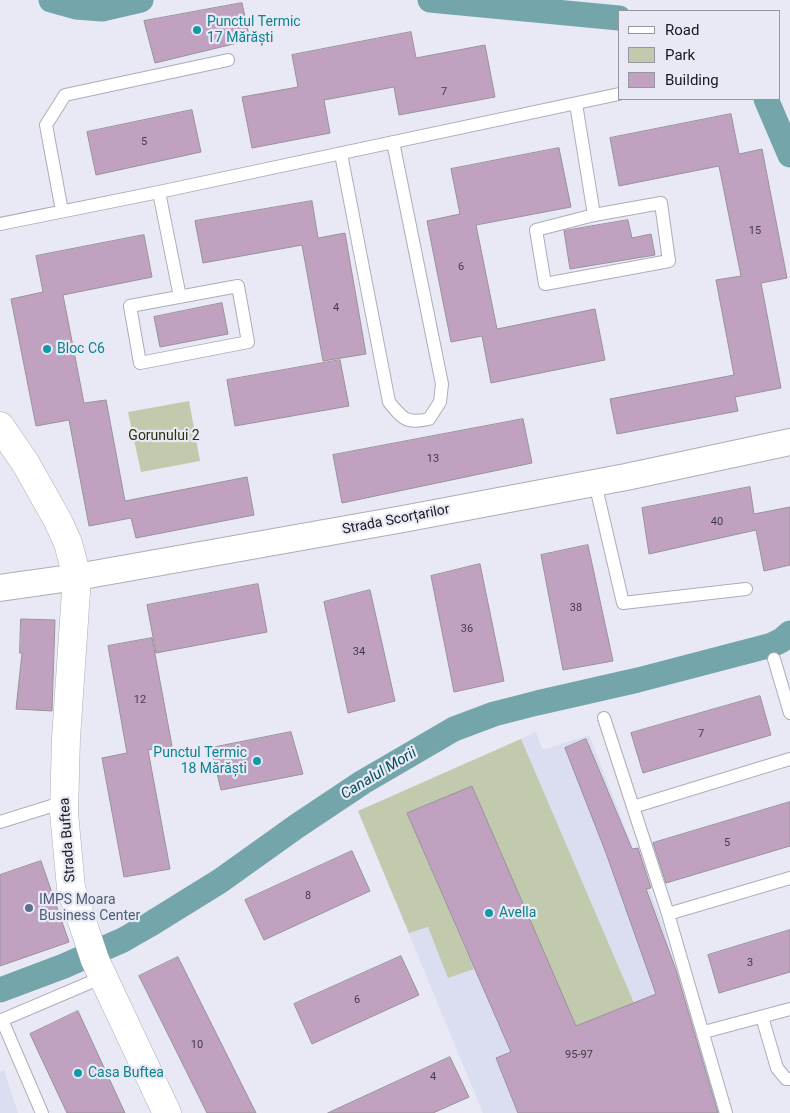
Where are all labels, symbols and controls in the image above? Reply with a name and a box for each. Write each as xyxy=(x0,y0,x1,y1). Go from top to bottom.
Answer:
legend xyxy=(618,10,780,100)
place label: Punctul Termic 17 Mărăști xyxy=(207,14,301,46)
text: Road xyxy=(665,21,699,39)
marker: Punctul Termic 17 Mărăști xyxy=(191,24,203,36)
text: Park xyxy=(665,46,695,64)
text: Building xyxy=(665,71,719,89)
house number: 7 xyxy=(441,85,447,99)
house number: 5 xyxy=(141,135,147,149)
house number: 15 xyxy=(749,224,761,238)
house number: 6 xyxy=(458,260,464,274)
house number: 4 xyxy=(333,301,339,315)
place label: Bloc C6 xyxy=(57,341,105,357)
marker: Bloc C6 xyxy=(41,343,53,355)
park label: Gorunului 2 xyxy=(128,428,200,444)
house number: 13 xyxy=(427,452,439,466)
street label: Strada Scorțarilor xyxy=(341,501,451,539)
house number: 40 xyxy=(711,515,723,529)
house number: 38 xyxy=(570,601,582,615)
house number: 36 xyxy=(461,622,473,636)
house number: 34 xyxy=(353,645,365,659)
house number: 12 xyxy=(134,693,146,707)
house number: 7 xyxy=(698,727,704,741)
water label: Canalul Morii xyxy=(338,744,420,804)
place label: Punctul Termic 18 Mărăști xyxy=(153,745,247,778)
marker: Punctul Termic 18 Mărăști xyxy=(251,755,263,767)
street label: Strada Buftea xyxy=(57,797,79,883)
house number: 5 xyxy=(724,836,730,850)
house number: 8 xyxy=(305,889,311,903)
place label: IMPS Moara Business Center xyxy=(39,892,140,924)
marker: IMPS Moara Business Center xyxy=(23,902,35,914)
place label: Avella xyxy=(499,905,536,921)
marker: Avella xyxy=(483,907,495,919)
house number: 3 xyxy=(747,956,753,970)
house number: 6 xyxy=(354,993,360,1007)
house number: 10 xyxy=(191,1038,203,1052)
house number: 95-97 xyxy=(565,1048,593,1062)
place label: Casa Buftea xyxy=(88,1065,164,1081)
marker: Casa Buftea xyxy=(72,1067,84,1079)
house number: 4 xyxy=(430,1070,436,1084)

